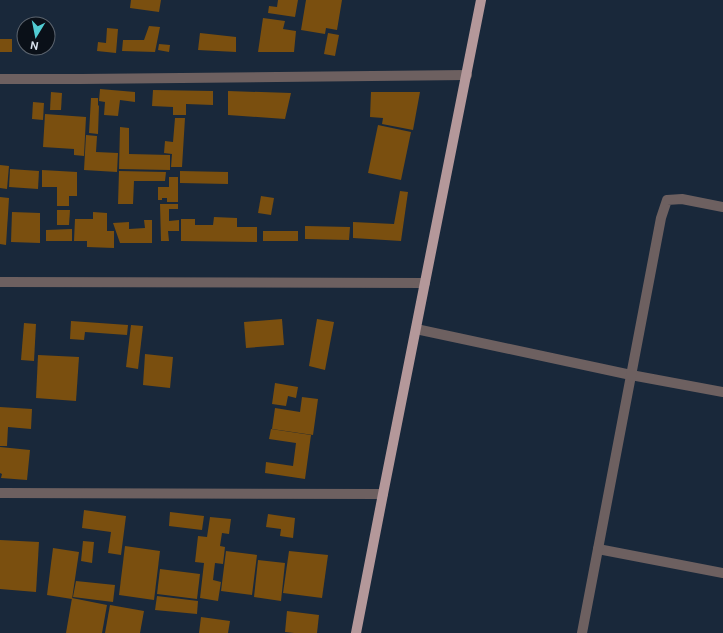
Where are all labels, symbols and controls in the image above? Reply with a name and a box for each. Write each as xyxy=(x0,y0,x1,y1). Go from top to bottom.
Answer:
north arrow xyxy=(16,16,56,56)
text: N xyxy=(29,38,39,53)

